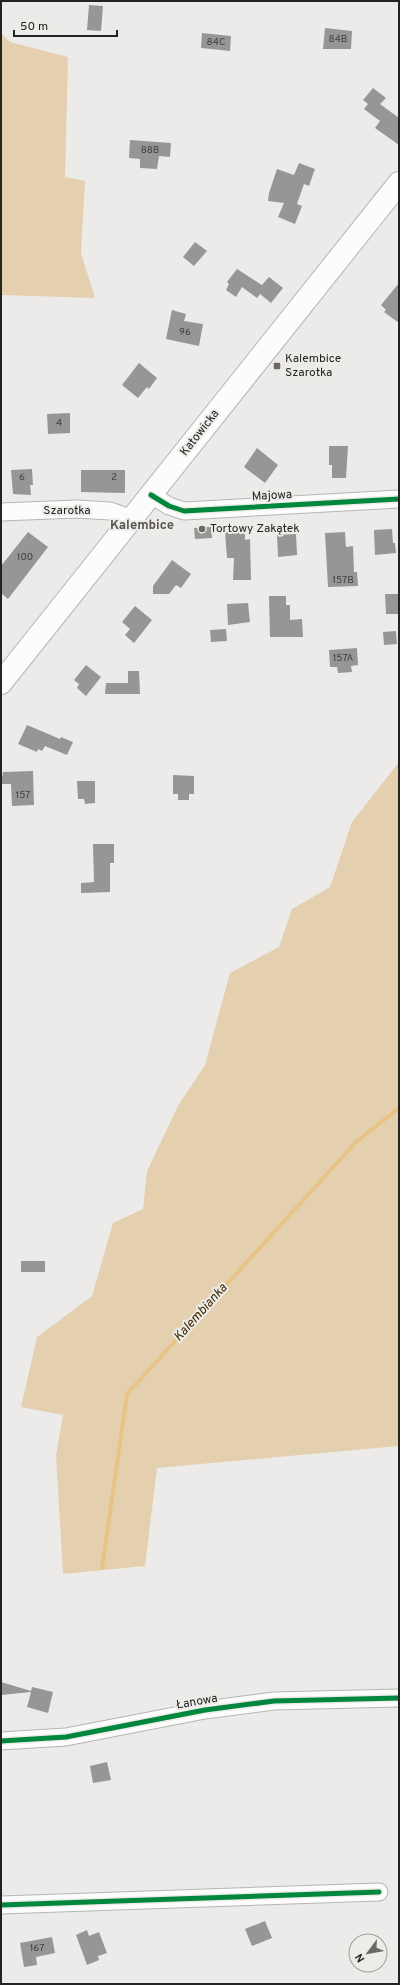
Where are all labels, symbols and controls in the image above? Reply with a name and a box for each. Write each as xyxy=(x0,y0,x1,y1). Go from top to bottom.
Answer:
scale bar xyxy=(14,12,117,38)
text: 50 m xyxy=(20,19,48,35)
house number: 84B xyxy=(329,33,347,46)
house number: 84C xyxy=(207,36,225,49)
house number: 88B xyxy=(141,144,159,157)
house number: 96 xyxy=(179,326,191,339)
place label: Kalembice Szarotka xyxy=(285,351,341,381)
marker: Kalembice Szarotka xyxy=(272,361,282,371)
street label: Katowicka xyxy=(177,406,223,460)
house number: 4 xyxy=(56,417,62,430)
house number: 6 xyxy=(19,471,25,484)
house number: 2 xyxy=(111,471,117,484)
street label: Majowa xyxy=(251,487,293,505)
street label: Szarotka xyxy=(43,503,91,519)
district label: Kalembice xyxy=(110,518,174,534)
place label: Tortowy Zakątek xyxy=(210,521,300,537)
marker: Tortowy Zakątek xyxy=(197,524,207,534)
house number: 100 xyxy=(17,551,33,564)
house number: 157B xyxy=(332,574,354,587)
house number: 157A xyxy=(333,652,354,665)
house number: 157 xyxy=(15,789,31,802)
water label: Kalembianka xyxy=(171,1281,231,1345)
street label: Łanowa xyxy=(175,1691,219,1713)
north arrow xyxy=(348,1933,388,1973)
house number: 167 xyxy=(30,1942,44,1955)
text: N xyxy=(352,1951,368,1965)

